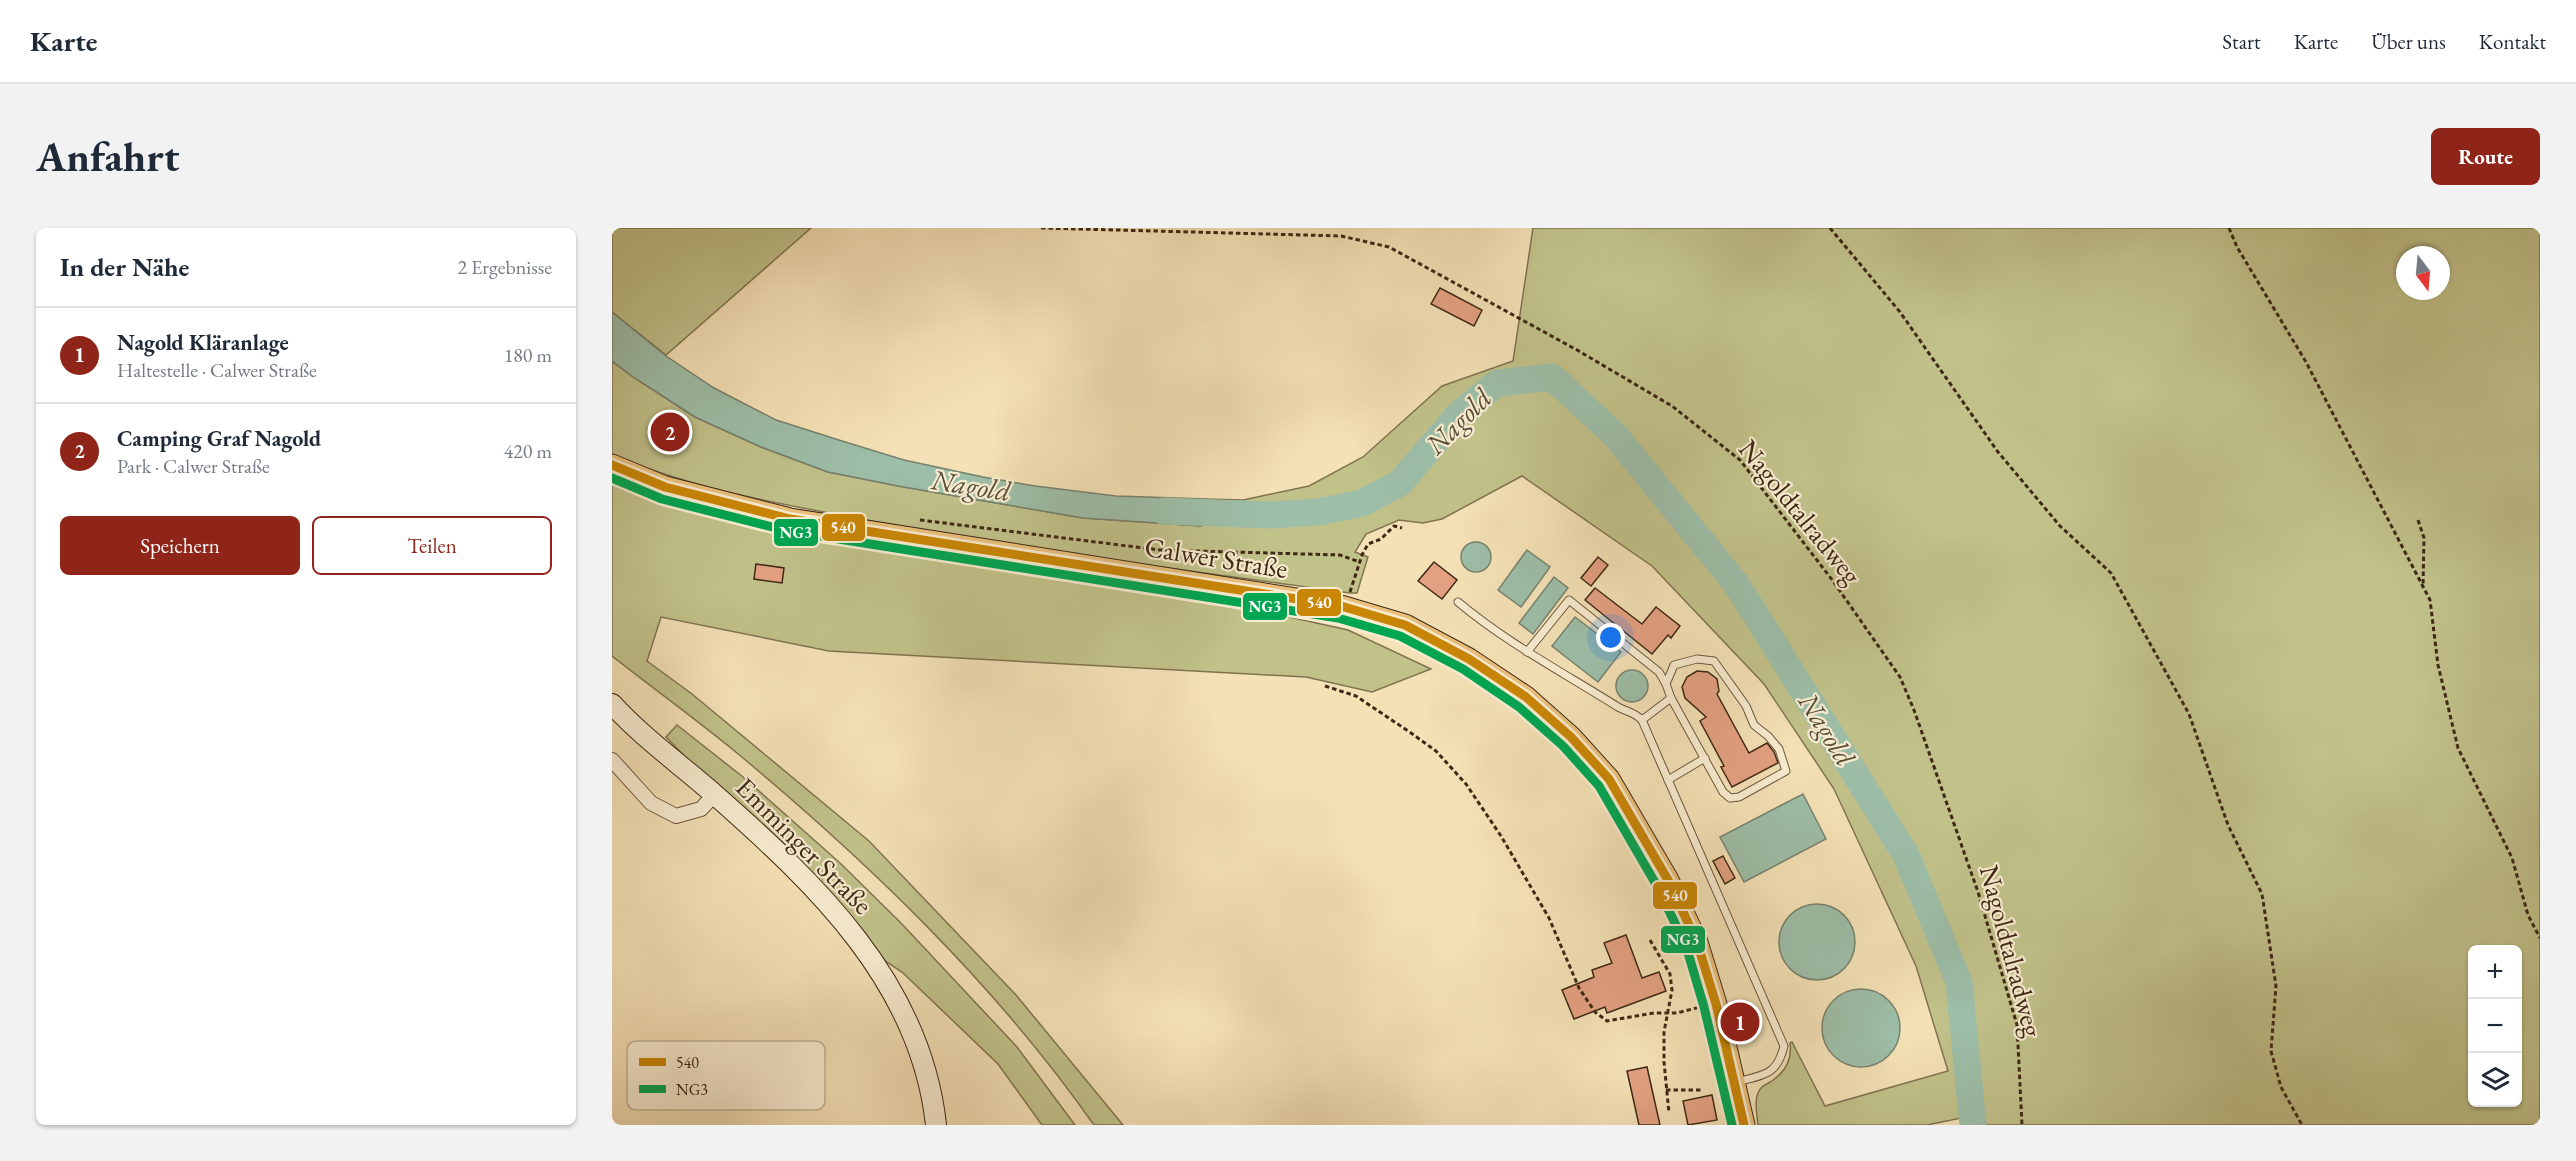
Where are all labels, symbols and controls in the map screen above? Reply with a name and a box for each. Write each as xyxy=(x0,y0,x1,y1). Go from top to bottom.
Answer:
text: Karte xyxy=(30,23,97,59)
text: Start xyxy=(2222,28,2261,55)
text: Karte xyxy=(2294,28,2338,55)
text: Über uns xyxy=(2371,28,2446,55)
text: Kontakt xyxy=(2479,28,2546,55)
button: Route xyxy=(2431,128,2540,185)
text: Anfahrt xyxy=(36,129,179,184)
north arrow xyxy=(2396,246,2450,300)
text: In der Nähe xyxy=(60,250,189,284)
text: 2 Ergebnisse xyxy=(457,254,552,280)
text: Nagold Kläranlage xyxy=(117,328,289,357)
text: 1 xyxy=(74,342,85,368)
text: 180 m xyxy=(504,342,552,368)
text: Haltestelle · Calwer Straße xyxy=(117,357,317,383)
water label: Nagold xyxy=(1416,380,1499,463)
pin: 2 xyxy=(650,410,690,454)
text: Camping Graf Nagold xyxy=(117,424,321,453)
street label: Nagoldtalradweg xyxy=(1731,432,1870,591)
text: 2 xyxy=(74,438,85,464)
text: 420 m xyxy=(504,438,552,464)
text: Park · Calwer Straße xyxy=(117,453,270,479)
water label: Nagold xyxy=(928,461,1014,509)
line badge: 540 xyxy=(821,513,866,542)
button: Speichern xyxy=(60,516,300,575)
button: Teilen xyxy=(312,516,552,575)
text: 540 xyxy=(830,517,856,538)
line badge: NG3 xyxy=(773,518,819,547)
text: NG3 xyxy=(780,522,812,543)
street label: Calwer Straße xyxy=(1142,529,1290,586)
line badge: 540 xyxy=(1296,588,1342,617)
line badge: NG3 xyxy=(1242,592,1288,621)
text: 540 xyxy=(1306,592,1332,613)
text: NG3 xyxy=(1249,596,1281,617)
your location xyxy=(1596,623,1625,652)
water label: Nagold xyxy=(1790,685,1864,773)
street label: Emminger Straße xyxy=(728,770,880,922)
street label: Nagoldtalradweg xyxy=(1972,861,2051,1041)
line badge: 540 xyxy=(1652,881,1698,910)
text: 540 xyxy=(1662,885,1688,906)
line badge: NG3 xyxy=(1660,925,1706,954)
text: NG3 xyxy=(1667,929,1699,950)
map controls xyxy=(2468,945,2522,1107)
button: + xyxy=(2468,945,2522,999)
button: − xyxy=(2468,999,2522,1053)
pin: 1 xyxy=(1720,1000,1760,1044)
legend xyxy=(627,1041,825,1110)
text: 540 xyxy=(676,1052,699,1073)
button: layers xyxy=(2468,1053,2522,1107)
text: NG3 xyxy=(676,1079,708,1100)

